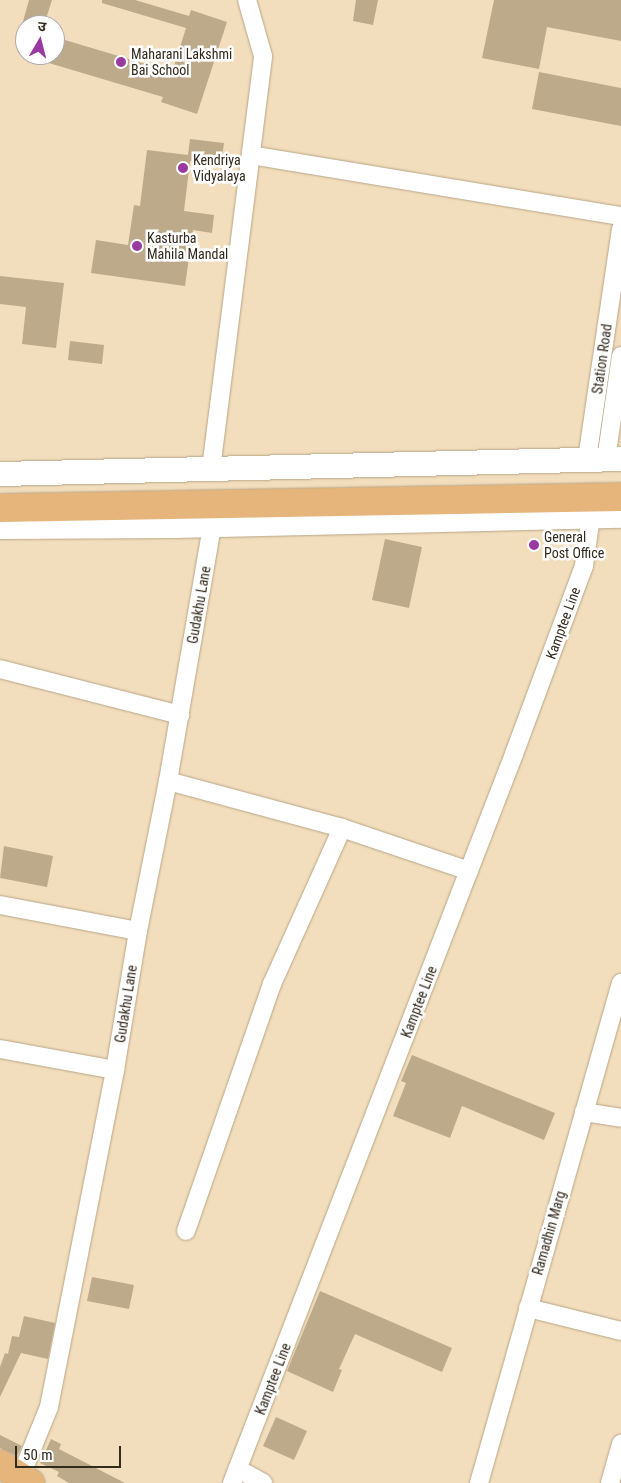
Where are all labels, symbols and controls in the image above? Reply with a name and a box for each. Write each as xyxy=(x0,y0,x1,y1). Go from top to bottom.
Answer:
north arrow xyxy=(15,15,65,65)
text: उ xyxy=(37,18,47,35)
place label: Maharani Lakshmi Bai School xyxy=(131,46,232,78)
marker: Maharani Lakshmi Bai School xyxy=(115,56,127,68)
place label: Kendriya Vidyalaya xyxy=(193,152,246,184)
marker: Kendriya Vidyalaya xyxy=(177,162,189,174)
place label: Kasturba Mahila Mandal xyxy=(147,230,228,262)
marker: Kasturba Mahila Mandal xyxy=(131,240,143,252)
street label: Station Road xyxy=(589,323,615,395)
place label: General Post Office xyxy=(544,529,604,562)
marker: General Post Office xyxy=(528,539,540,551)
street label: Gudakhu Lane xyxy=(184,565,214,645)
street label: Kamptee Line xyxy=(542,585,584,661)
street label: Gudakhu Lane xyxy=(112,964,140,1044)
street label: Kamptee Line xyxy=(398,964,440,1040)
street label: Ramadhin Marg xyxy=(529,1189,569,1277)
street label: Kamptee Line xyxy=(252,1341,294,1417)
scale bar xyxy=(18,1436,124,1468)
text: 50 m xyxy=(23,1446,53,1464)

